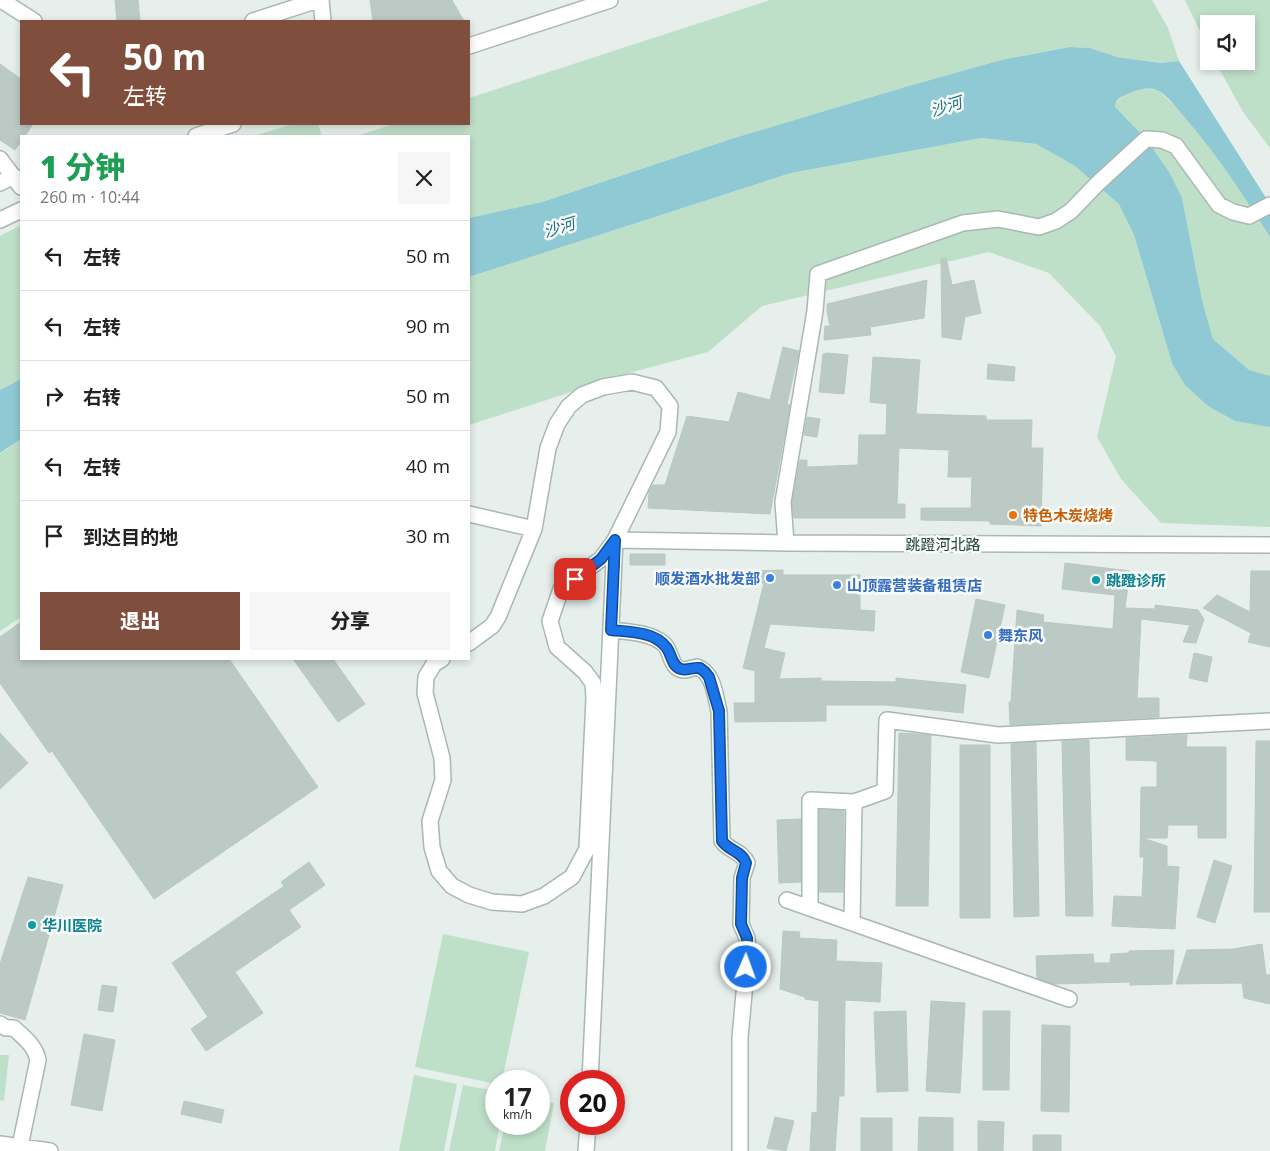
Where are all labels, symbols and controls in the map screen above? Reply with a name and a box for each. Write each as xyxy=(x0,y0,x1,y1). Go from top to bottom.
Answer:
map controls xyxy=(1200,15,1255,70)
button: sound xyxy=(1200,15,1255,70)
text: 50 m xyxy=(123,33,206,80)
icon: left xyxy=(40,40,105,105)
text: 左转 xyxy=(123,80,167,110)
water label: 沙河 xyxy=(927,90,967,121)
text: 1 分钟 xyxy=(40,146,125,187)
button: close xyxy=(398,152,450,204)
text: 260 m · 10:44 xyxy=(40,186,140,208)
water label: 沙河 xyxy=(540,211,580,242)
icon: left xyxy=(40,242,68,270)
text: 50 m xyxy=(406,243,450,269)
text: 左转 xyxy=(83,244,121,270)
icon: left xyxy=(40,312,68,340)
text: 90 m xyxy=(406,313,450,339)
text: 左转 xyxy=(83,314,121,340)
icon: right xyxy=(40,382,68,410)
text: 50 m xyxy=(406,383,450,409)
text: 右转 xyxy=(83,384,121,410)
icon: left xyxy=(40,452,68,480)
text: 40 m xyxy=(406,453,450,479)
text: 左转 xyxy=(83,454,121,480)
place label: 特色木炭烧烤 xyxy=(1023,505,1113,525)
marker: 特色木炭烧烤 xyxy=(1007,509,1019,521)
icon: arrive xyxy=(40,522,68,550)
text: 30 m xyxy=(406,523,450,549)
text: 到达目的地 xyxy=(83,524,178,550)
street label: 跳蹬河北路 xyxy=(905,534,981,554)
pin xyxy=(554,558,596,600)
icon: arrive xyxy=(561,565,589,593)
place label: 顺发酒水批发部 xyxy=(655,568,760,588)
place label: 跳蹬诊所 xyxy=(1106,570,1166,590)
marker: 顺发酒水批发部 xyxy=(764,572,776,584)
marker: 跳蹬诊所 xyxy=(1090,574,1102,586)
place label: 山顶露营装备租赁店 xyxy=(847,575,982,595)
marker: 山顶露营装备租赁店 xyxy=(831,579,843,591)
button: 退出 xyxy=(40,592,240,650)
button: 分享 xyxy=(250,592,450,650)
place label: 舞东风 xyxy=(998,625,1043,645)
marker: 舞东风 xyxy=(982,629,994,641)
place label: 华川医院 xyxy=(42,915,102,935)
marker: 华川医院 xyxy=(26,919,38,931)
position arrow xyxy=(719,940,771,992)
speed limit sign: 20 xyxy=(560,1070,625,1135)
text: 17 xyxy=(503,1079,532,1113)
text: km/h xyxy=(503,1106,532,1123)

